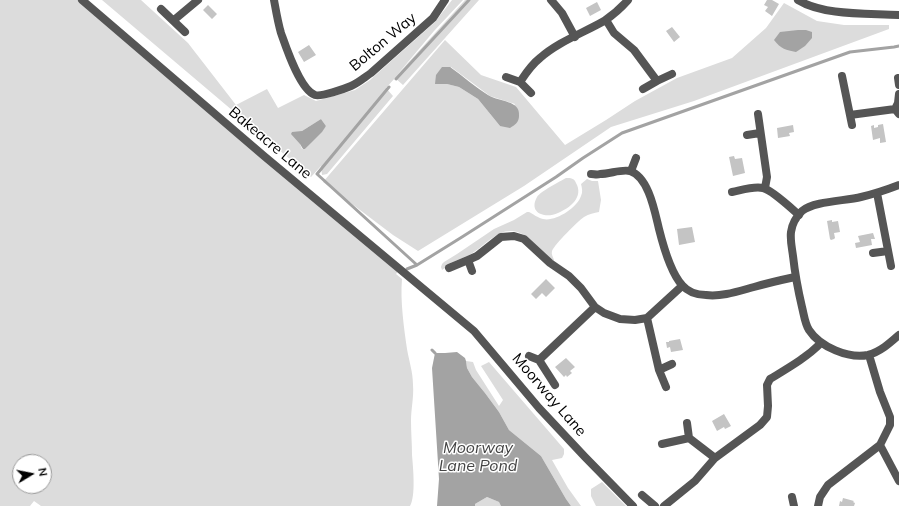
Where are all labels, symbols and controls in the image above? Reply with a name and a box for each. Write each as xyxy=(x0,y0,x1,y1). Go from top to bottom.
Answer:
street label: Bolton Way xyxy=(346,9,420,75)
street label: Bakeacre Lane xyxy=(225,103,315,183)
street label: Moorway Lane xyxy=(508,350,590,440)
water label: Moorway Lane Pond xyxy=(439,438,517,476)
north arrow xyxy=(12,454,52,494)
text: N xyxy=(35,467,50,477)

